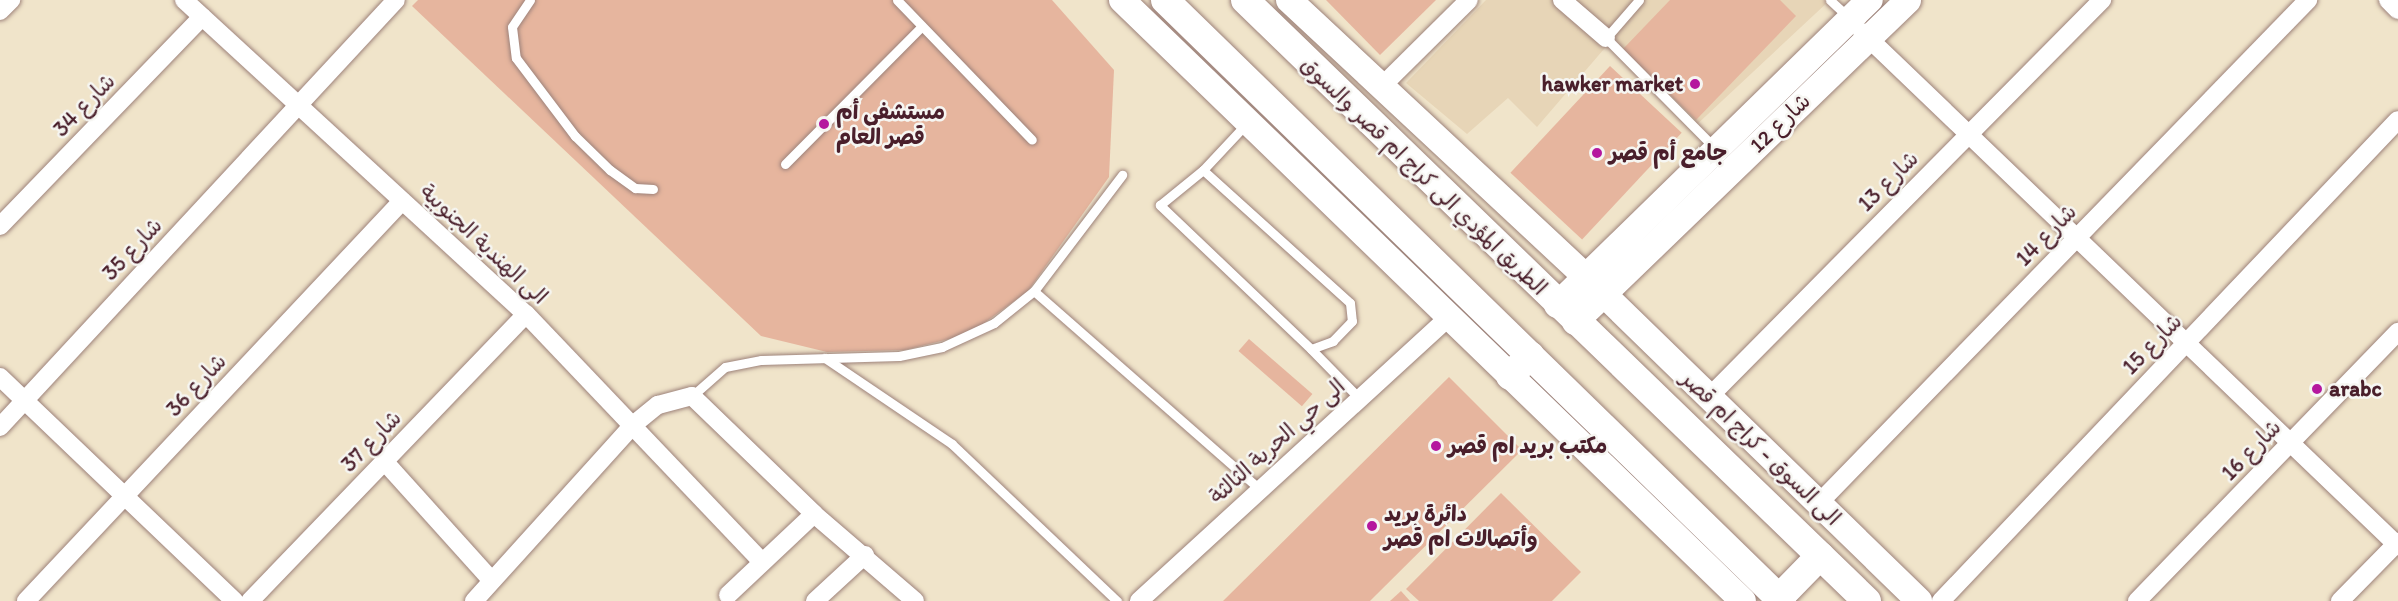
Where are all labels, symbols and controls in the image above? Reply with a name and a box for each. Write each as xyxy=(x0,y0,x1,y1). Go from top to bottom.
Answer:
street label: الطريق المؤدي الى كراج ام قصر والسوق xyxy=(1295,51,1553,301)
street label: شارع 34 xyxy=(47,68,121,142)
place label: hawker market xyxy=(1541,71,1683,97)
marker: hawker market xyxy=(1688,77,1702,91)
street label: شارع 12 xyxy=(1744,88,1816,158)
place label: مستشفى أم قصر العام xyxy=(836,98,945,150)
marker: مستشفى أم قصر العام xyxy=(817,117,831,131)
place label: جامع أم قصر xyxy=(1609,140,1727,166)
street label: شارع 13 xyxy=(1852,145,1924,217)
marker: جامع أم قصر xyxy=(1590,146,1604,160)
street label: الى الهندية الجنوبية xyxy=(415,178,553,310)
street label: شارع 14 xyxy=(2010,198,2082,272)
street label: شارع 35 xyxy=(96,212,168,286)
street label: شارع 15 xyxy=(2117,308,2187,380)
street label: شارع 36 xyxy=(160,348,232,422)
street label: الى السوق - كراج ام قصر xyxy=(1676,365,1846,531)
street label: الى حي الحرية الثالثة xyxy=(1203,373,1351,509)
place label: arabc xyxy=(2329,376,2382,402)
marker: arabc xyxy=(2310,382,2324,396)
street label: شارع 37 xyxy=(335,405,407,477)
street label: شارع 16 xyxy=(2216,414,2286,486)
place label: مكتب بريد ام قصر xyxy=(1448,433,1607,459)
marker: مكتب بريد ام قصر xyxy=(1429,439,1443,453)
place label: دائرة بريد وأتصالات ام قصر xyxy=(1384,500,1538,552)
marker: دائرة بريد وأتصالات ام قصر xyxy=(1365,519,1379,533)

